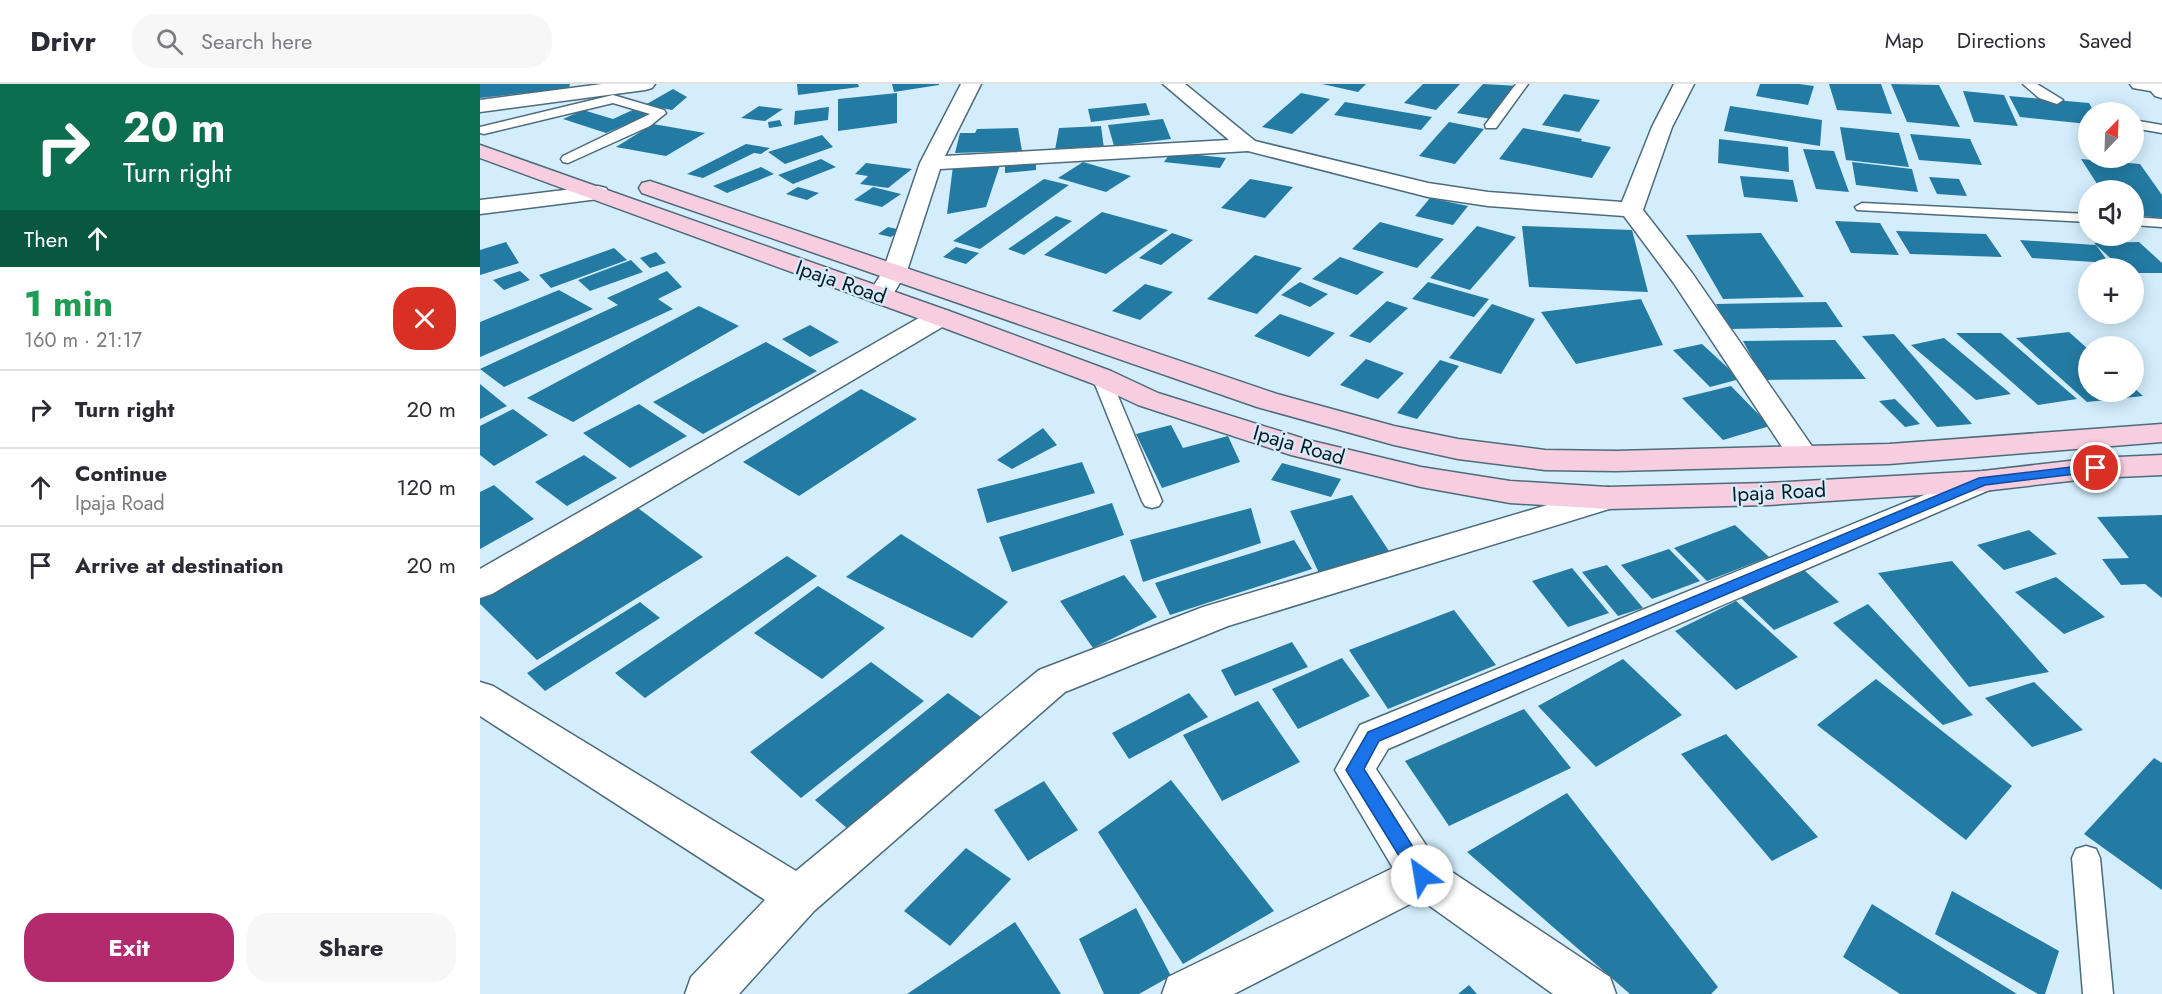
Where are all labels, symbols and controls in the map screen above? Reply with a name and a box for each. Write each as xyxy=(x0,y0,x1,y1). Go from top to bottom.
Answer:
search box xyxy=(132,14,552,68)
text: Drivr xyxy=(30,21,96,62)
icon: search xyxy=(153,25,186,58)
text: Search here xyxy=(201,25,312,57)
text: Map xyxy=(1885,26,1924,56)
text: Directions xyxy=(1957,26,2046,56)
text: Saved xyxy=(2079,26,2132,56)
text: 20 m xyxy=(123,97,225,158)
north arrow xyxy=(2078,102,2144,168)
map controls xyxy=(2078,102,2144,402)
icon: right xyxy=(24,108,102,186)
text: Turn right xyxy=(123,153,231,192)
button: sound xyxy=(2078,180,2144,246)
icon: ahead xyxy=(81,222,114,255)
text: Then xyxy=(24,223,69,255)
street label: Ipaja Road xyxy=(792,252,890,312)
button: + xyxy=(2078,258,2144,324)
text: 1 min xyxy=(24,277,113,329)
button: close xyxy=(393,287,456,350)
text: 160 m · 21:17 xyxy=(24,326,142,355)
button: − xyxy=(2078,336,2144,402)
icon: right xyxy=(24,393,57,426)
text: Turn right xyxy=(75,393,175,425)
text: 20 m xyxy=(407,393,456,425)
street label: Ipaja Road xyxy=(1250,418,1348,472)
pin xyxy=(2070,442,2121,493)
icon: arrive xyxy=(2079,451,2112,484)
text: Continue xyxy=(75,457,167,489)
icon: ahead xyxy=(24,471,57,504)
text: 120 m xyxy=(397,471,456,503)
street label: Ipaja Road xyxy=(1731,475,1827,509)
text: Ipaja Road xyxy=(75,489,165,518)
icon: arrive xyxy=(24,549,57,582)
text: Arrive at destination xyxy=(75,549,284,581)
text: 20 m xyxy=(407,549,456,581)
position arrow xyxy=(1390,844,1454,908)
button: Exit xyxy=(24,913,234,982)
button: Share xyxy=(246,913,456,982)

